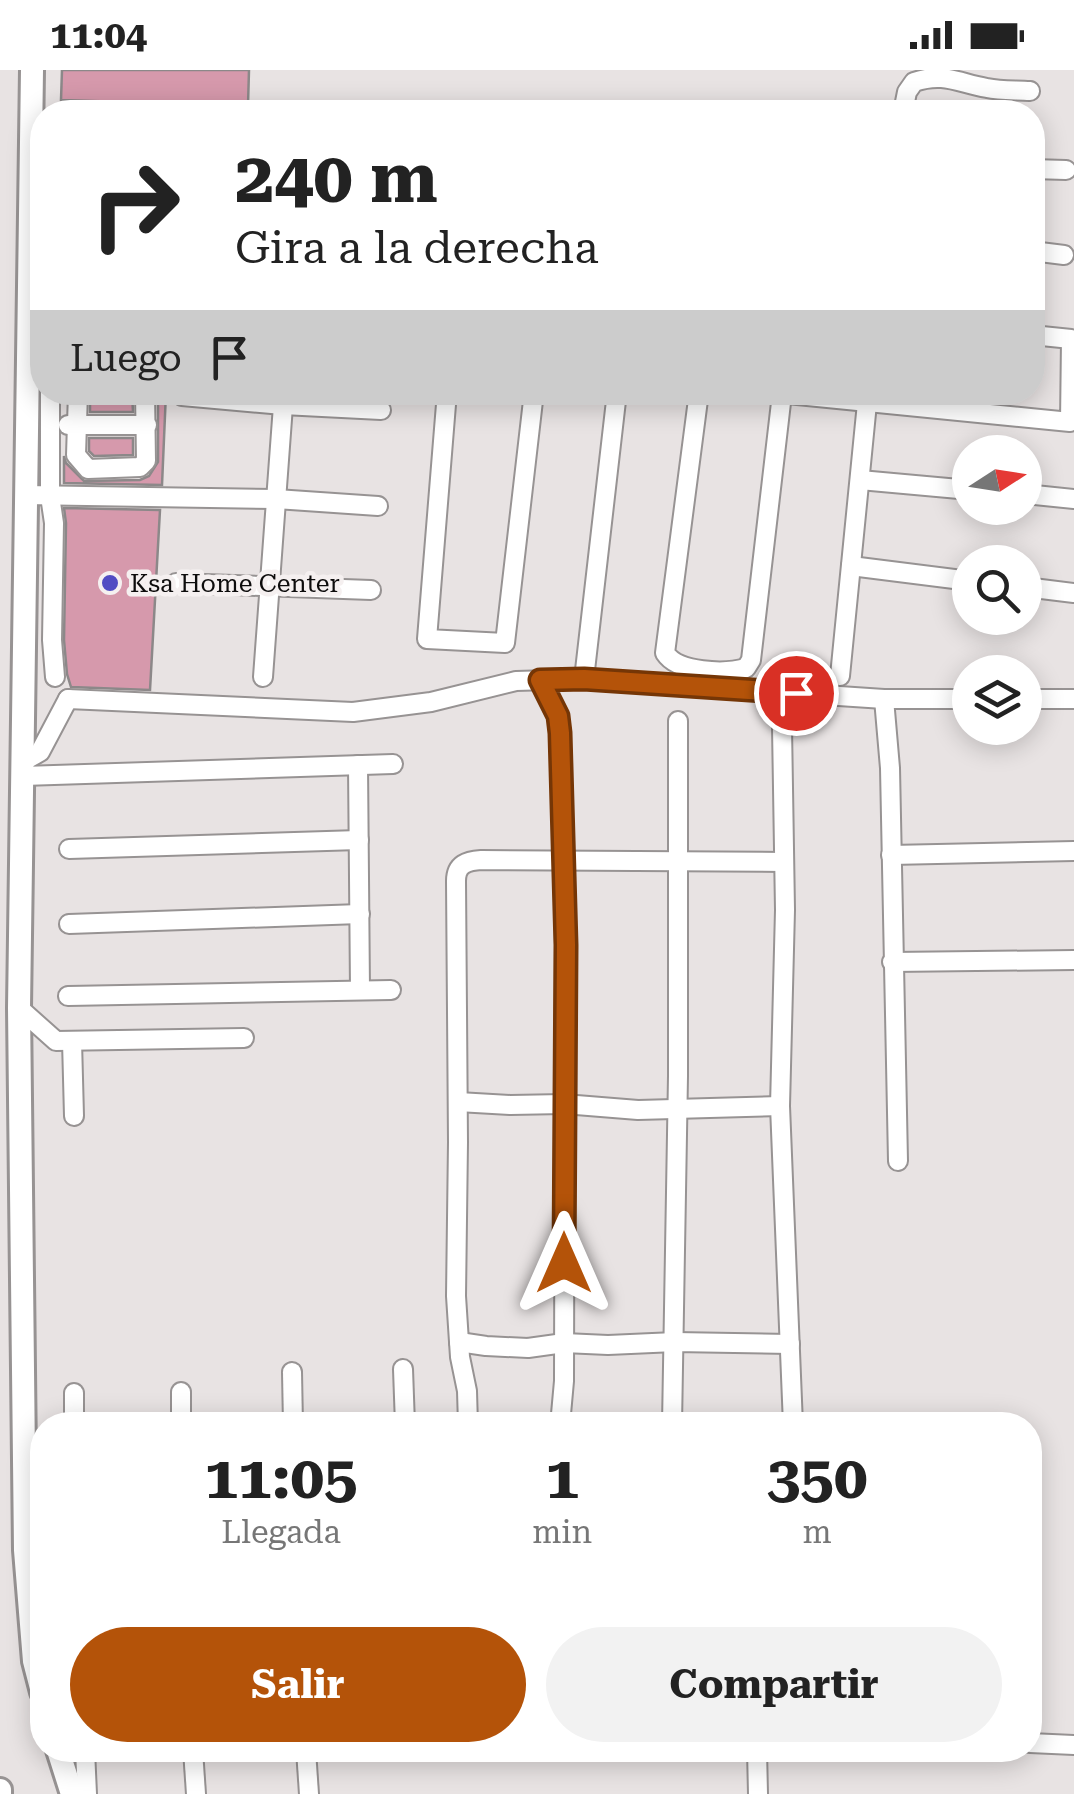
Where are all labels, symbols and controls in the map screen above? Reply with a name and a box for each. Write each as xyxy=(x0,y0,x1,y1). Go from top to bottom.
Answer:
text: 11:04 xyxy=(50,13,147,57)
text: 240 m xyxy=(235,137,438,219)
icon: right xyxy=(70,140,200,270)
text: Gira a la derecha xyxy=(235,221,599,274)
icon: arrive xyxy=(202,330,257,385)
text: Luego xyxy=(70,336,182,380)
north arrow xyxy=(952,435,1042,525)
map controls xyxy=(952,435,1042,745)
button: search xyxy=(952,545,1042,635)
place label: Ksa Home Center xyxy=(130,569,340,598)
marker: Ksa Home Center xyxy=(99,572,121,594)
pin xyxy=(754,651,839,736)
button: layers xyxy=(952,655,1042,745)
icon: arrive xyxy=(769,666,824,721)
position arrow xyxy=(512,1211,616,1315)
text: 11:05 xyxy=(204,1442,358,1513)
text: 1 xyxy=(545,1442,579,1513)
text: 350 xyxy=(767,1442,868,1513)
text: Llegada xyxy=(221,1513,341,1551)
text: min xyxy=(532,1513,592,1551)
text: m xyxy=(803,1513,832,1551)
button: Salir xyxy=(70,1627,526,1742)
button: Compartir xyxy=(546,1627,1002,1742)

